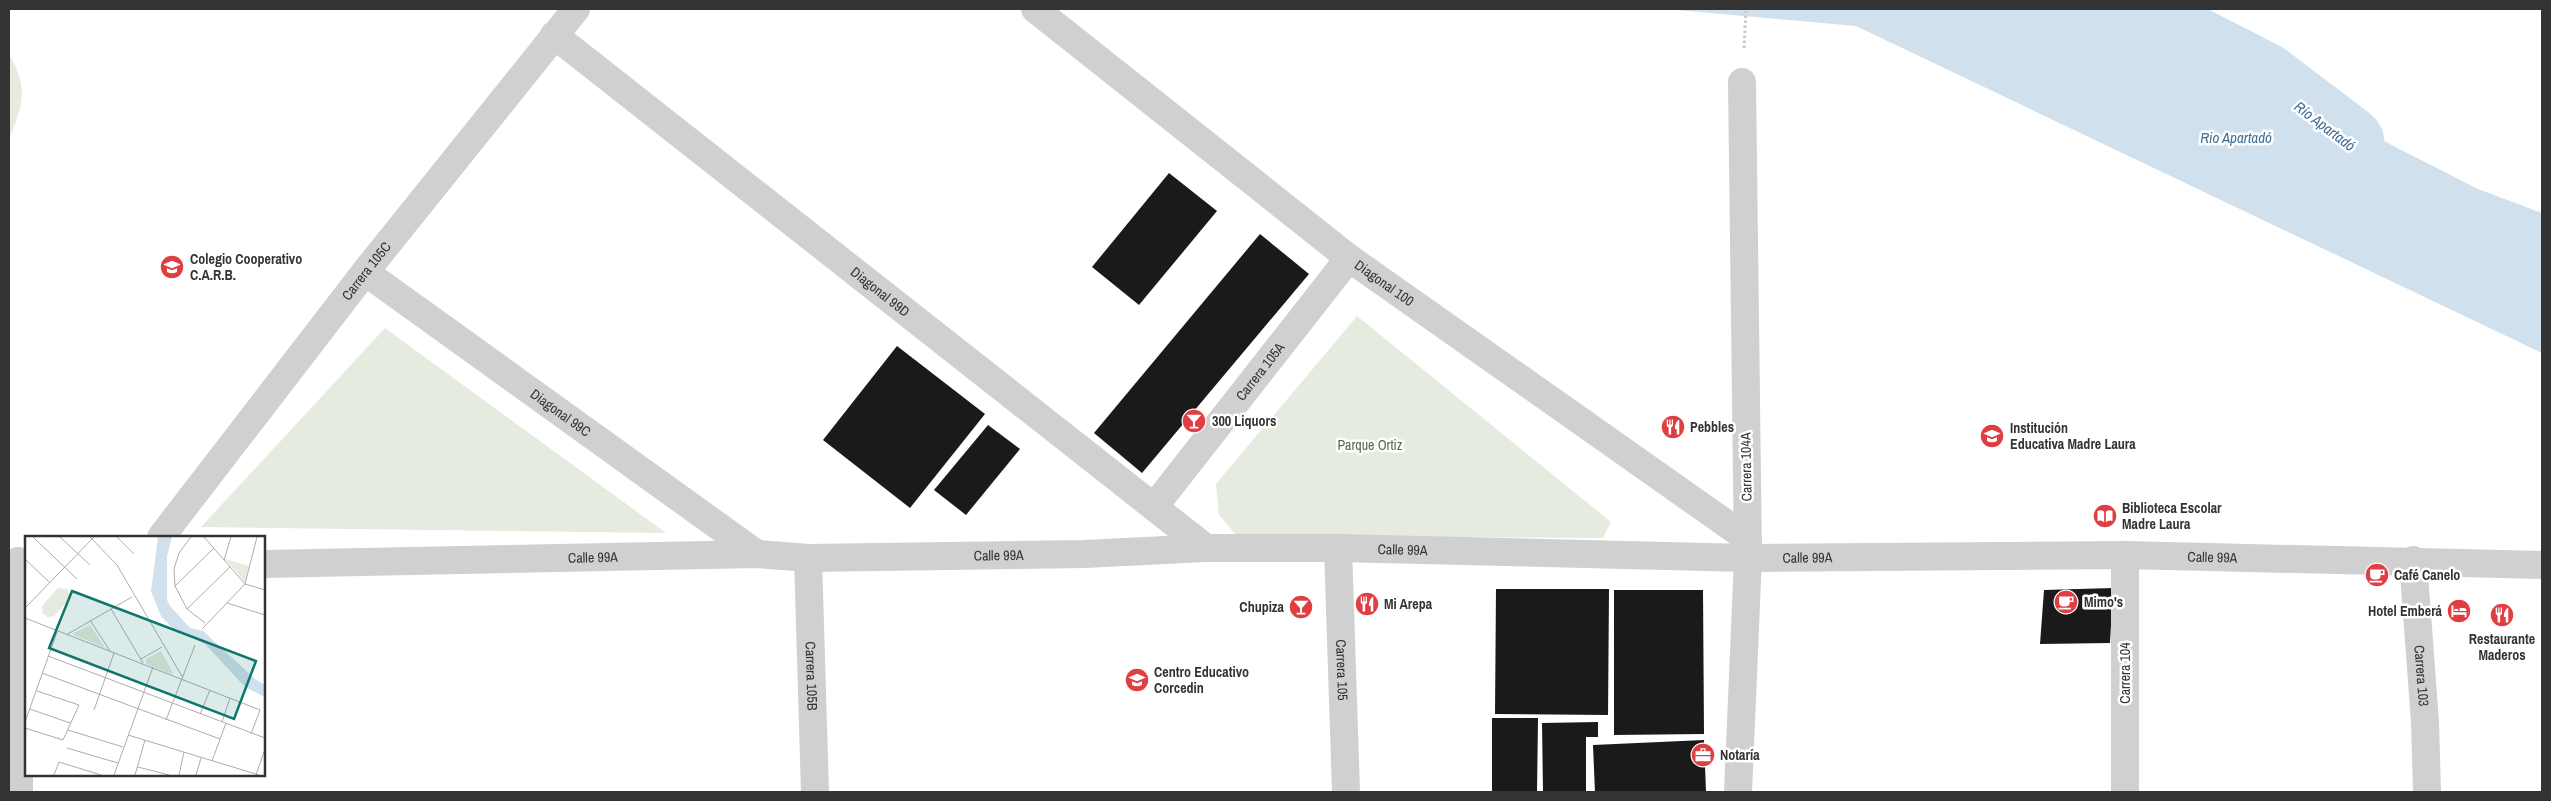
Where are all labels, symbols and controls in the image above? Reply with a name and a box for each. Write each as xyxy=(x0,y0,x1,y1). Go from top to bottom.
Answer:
water label: Río Apartadó xyxy=(2290,96,2360,156)
water label: Rio Apartadó xyxy=(2200,127,2272,148)
street label: Carrera 105C xyxy=(338,238,395,304)
place label: Colegio Cooperativo C.A.R.B. xyxy=(190,250,302,284)
school or university icon: Colegio Cooperativo C.A.R.B. xyxy=(159,254,185,280)
street label: Diagonal 100 xyxy=(1351,256,1418,310)
street label: Diagonal 99D xyxy=(847,263,913,320)
street label: Carrera 105A xyxy=(1232,339,1289,404)
street label: Diagonal 99C xyxy=(527,385,594,441)
bar icon: 300 Liquors xyxy=(1181,408,1207,434)
place label: 300 Liquors xyxy=(1212,412,1276,430)
restaurant icon: Pebbles xyxy=(1660,414,1686,440)
place label: Pebbles xyxy=(1690,418,1734,436)
place label: Institución Educativa Madre Laura xyxy=(2010,419,2136,453)
school or university icon: Institución Educativa Madre Laura xyxy=(1979,423,2005,449)
street label: Carrera 104A xyxy=(1736,432,1756,502)
park label: Parque Ortiz xyxy=(1337,436,1403,454)
place label: Biblioteca Escolar Madre Laura xyxy=(2122,499,2222,533)
library icon: Biblioteca Escolar Madre Laura xyxy=(2092,503,2118,529)
inset map xyxy=(25,536,265,776)
street label: Calle 99A xyxy=(1377,540,1428,559)
street label: Calle 99A xyxy=(974,546,1024,565)
street label: Calle 99A xyxy=(568,548,618,567)
street label: Calle 99A xyxy=(1782,548,1833,567)
street label: Calle 99A xyxy=(2187,548,2238,567)
cafe icon: Café Canelo xyxy=(2364,562,2390,588)
place label: Café Canelo xyxy=(2394,566,2460,584)
cafe icon: Mimo's xyxy=(2053,589,2079,615)
restaurant icon: Mi Arepa xyxy=(1354,591,1380,617)
place label: Mimo's xyxy=(2084,593,2123,611)
bar icon: Chupiza xyxy=(1288,594,1314,620)
place label: Mi Arepa xyxy=(1384,595,1433,613)
place label: Chupiza xyxy=(1239,598,1285,616)
hotel icon: Hotel Emberá xyxy=(2446,598,2472,624)
place label: Hotel Emberá xyxy=(2368,602,2443,620)
restaurant icon: Restaurante Maderos xyxy=(2489,602,2515,628)
place label: Restaurante Maderos xyxy=(2469,630,2535,664)
street label: Carrera 105 xyxy=(1332,639,1352,701)
street label: Carrera 105B xyxy=(802,641,822,711)
street label: Carrera 104 xyxy=(2116,642,2134,704)
street label: Carrera 103 xyxy=(2410,644,2433,707)
place label: Centro Educativo Corcedin xyxy=(1154,663,1249,697)
school or university icon: Centro Educativo Corcedin xyxy=(1124,667,1150,693)
office icon: Notaría xyxy=(1690,742,1716,768)
place label: Notaría xyxy=(1720,746,1760,764)

